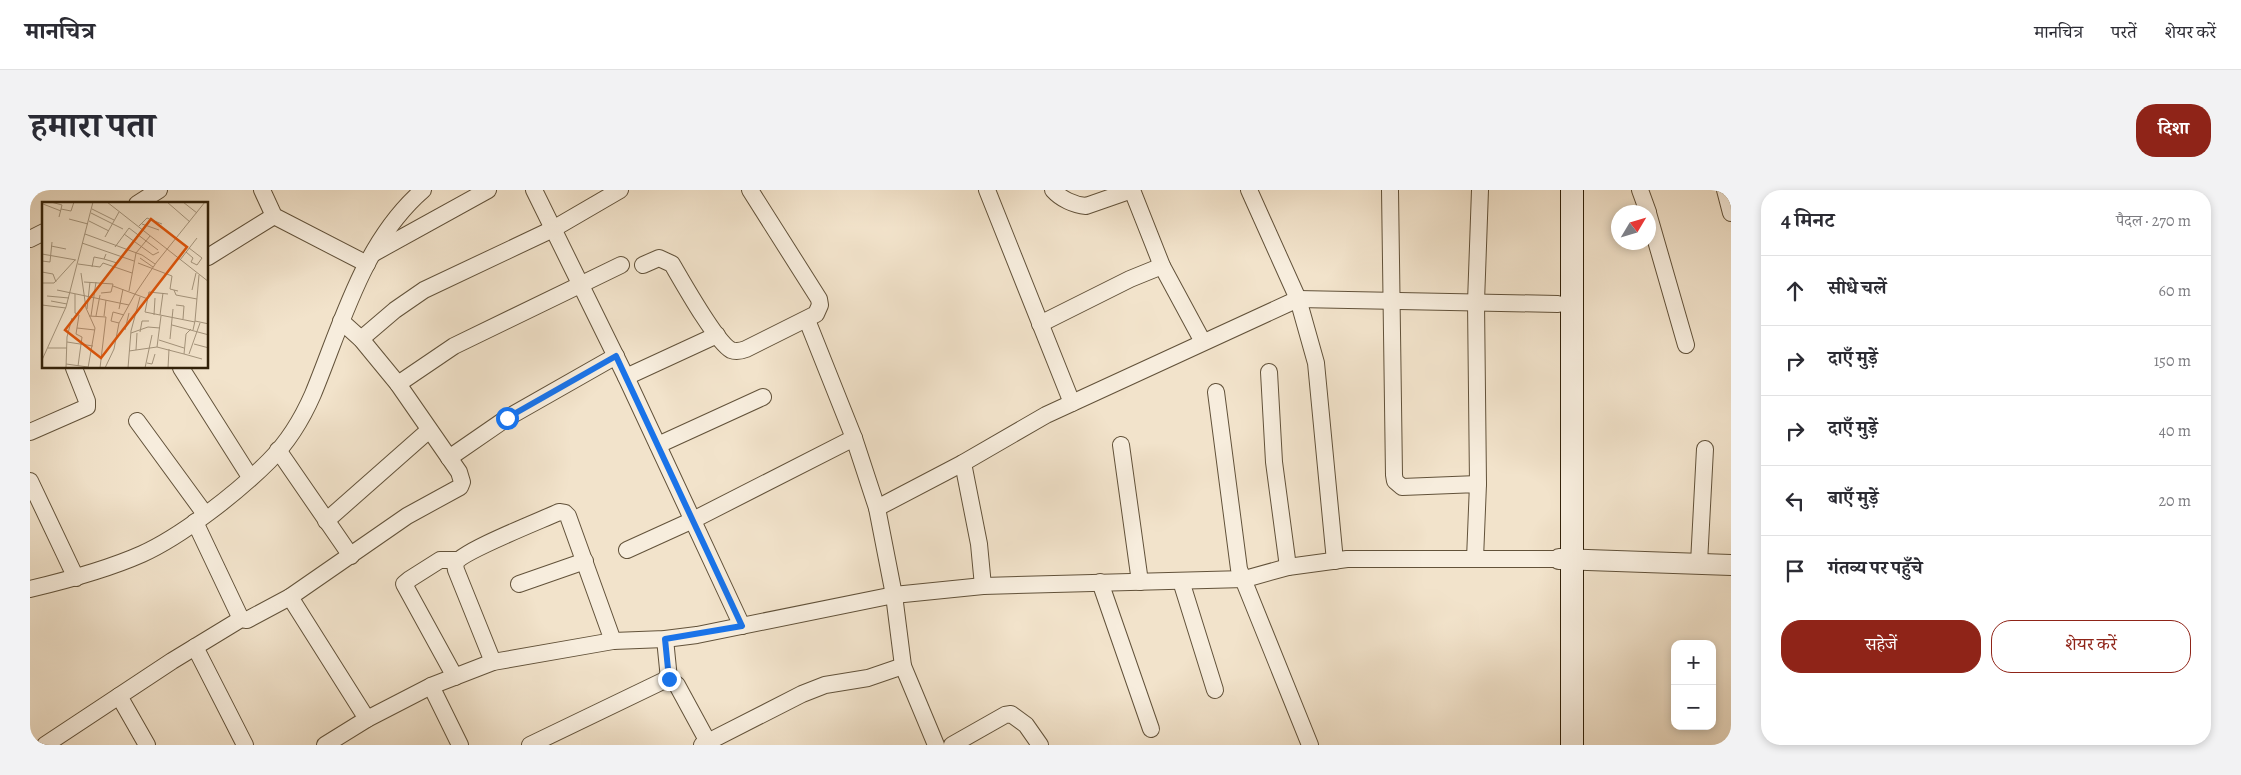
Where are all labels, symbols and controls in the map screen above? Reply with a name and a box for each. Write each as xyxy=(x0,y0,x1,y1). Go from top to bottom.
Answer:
text: मानचित्र xyxy=(25,15,95,47)
text: मानचित्र xyxy=(2034,20,2083,44)
text: परतें xyxy=(2111,20,2137,44)
text: शेयर करें xyxy=(2165,20,2216,44)
text: हमारा पता xyxy=(30,101,155,149)
button: दिशा xyxy=(2136,104,2211,157)
inset map xyxy=(42,202,209,369)
north arrow xyxy=(1611,205,1656,250)
text: 4 मिनट xyxy=(1781,206,1834,234)
text: पैदल · 270 m xyxy=(2116,210,2191,232)
text: सीधे चलें xyxy=(1828,275,1886,301)
icon: ahead xyxy=(1781,277,1809,305)
text: 60 m xyxy=(2159,280,2191,302)
text: दाएँ मुड़ें xyxy=(1828,345,1878,371)
icon: right xyxy=(1781,347,1809,375)
text: 150 m xyxy=(2154,350,2191,372)
route start xyxy=(496,407,519,430)
text: दाएँ मुड़ें xyxy=(1828,415,1878,441)
icon: right xyxy=(1781,417,1809,445)
text: 40 m xyxy=(2159,420,2191,442)
text: बाएँ मुड़ें xyxy=(1828,485,1878,511)
icon: left xyxy=(1781,487,1809,515)
text: 20 m xyxy=(2158,490,2191,512)
text: गंतव्य पर पहुँचे xyxy=(1828,555,1923,581)
icon: arrive xyxy=(1781,557,1809,585)
button: सहेजें xyxy=(1781,620,1981,673)
button: शेयर करें xyxy=(1991,620,2191,673)
map controls xyxy=(1671,640,1716,730)
button: + xyxy=(1671,640,1716,685)
route end xyxy=(658,668,681,691)
button: − xyxy=(1671,685,1716,730)

